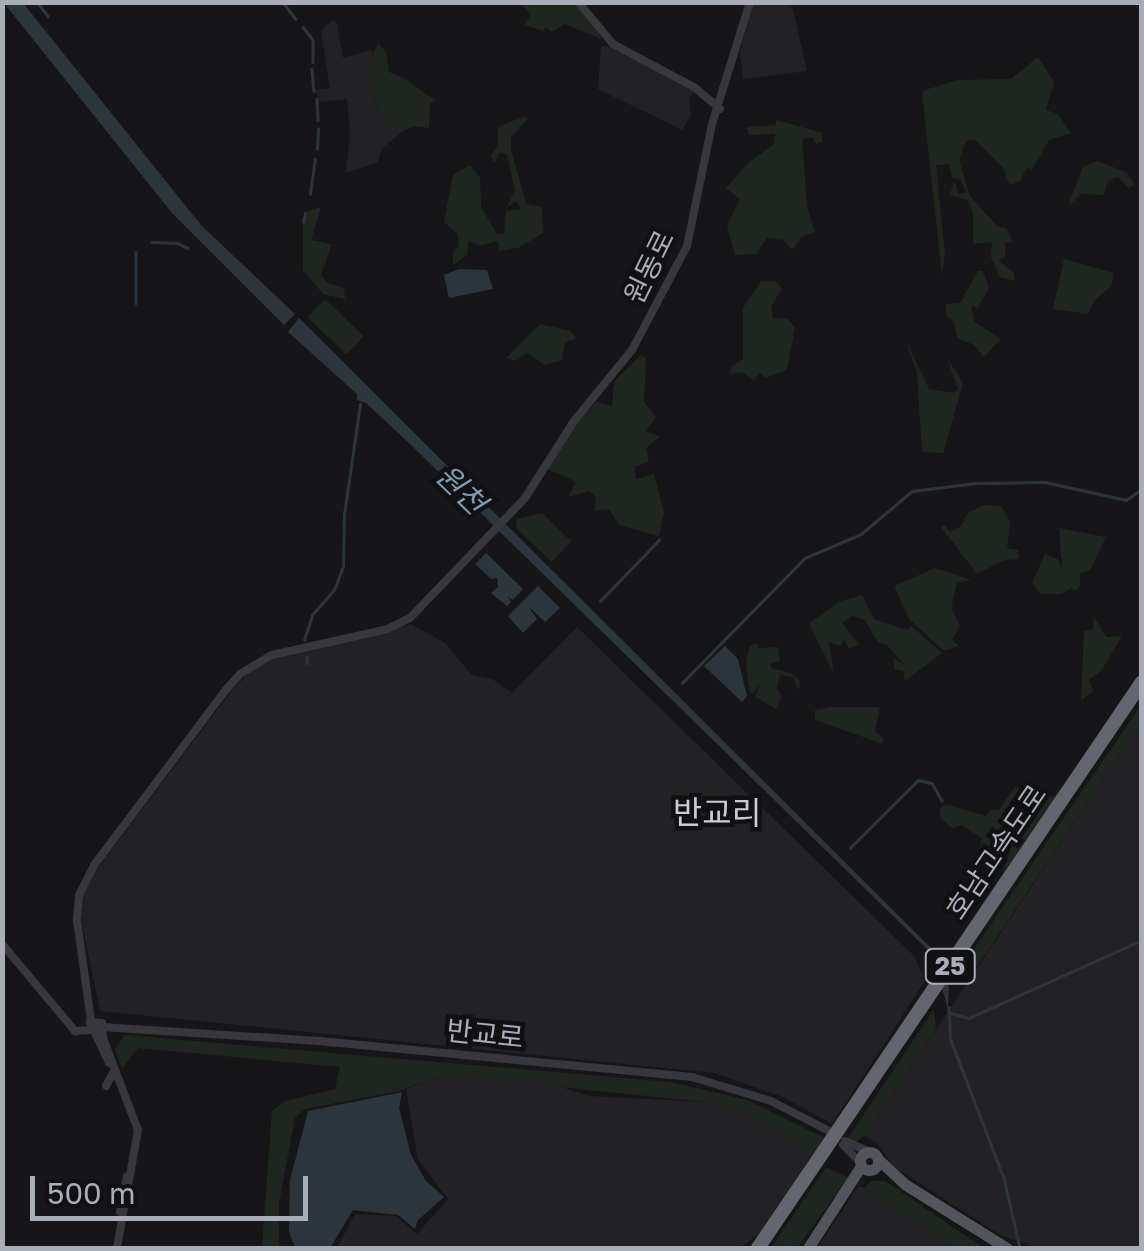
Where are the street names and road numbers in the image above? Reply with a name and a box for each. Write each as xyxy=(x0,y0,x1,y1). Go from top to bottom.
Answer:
street label: 원동로 xyxy=(617,225,681,309)
street label: 호남고속도로 xyxy=(939,779,1053,925)
road number: 25 xyxy=(922,946,978,986)
street label: 반교로 xyxy=(445,1013,525,1055)

